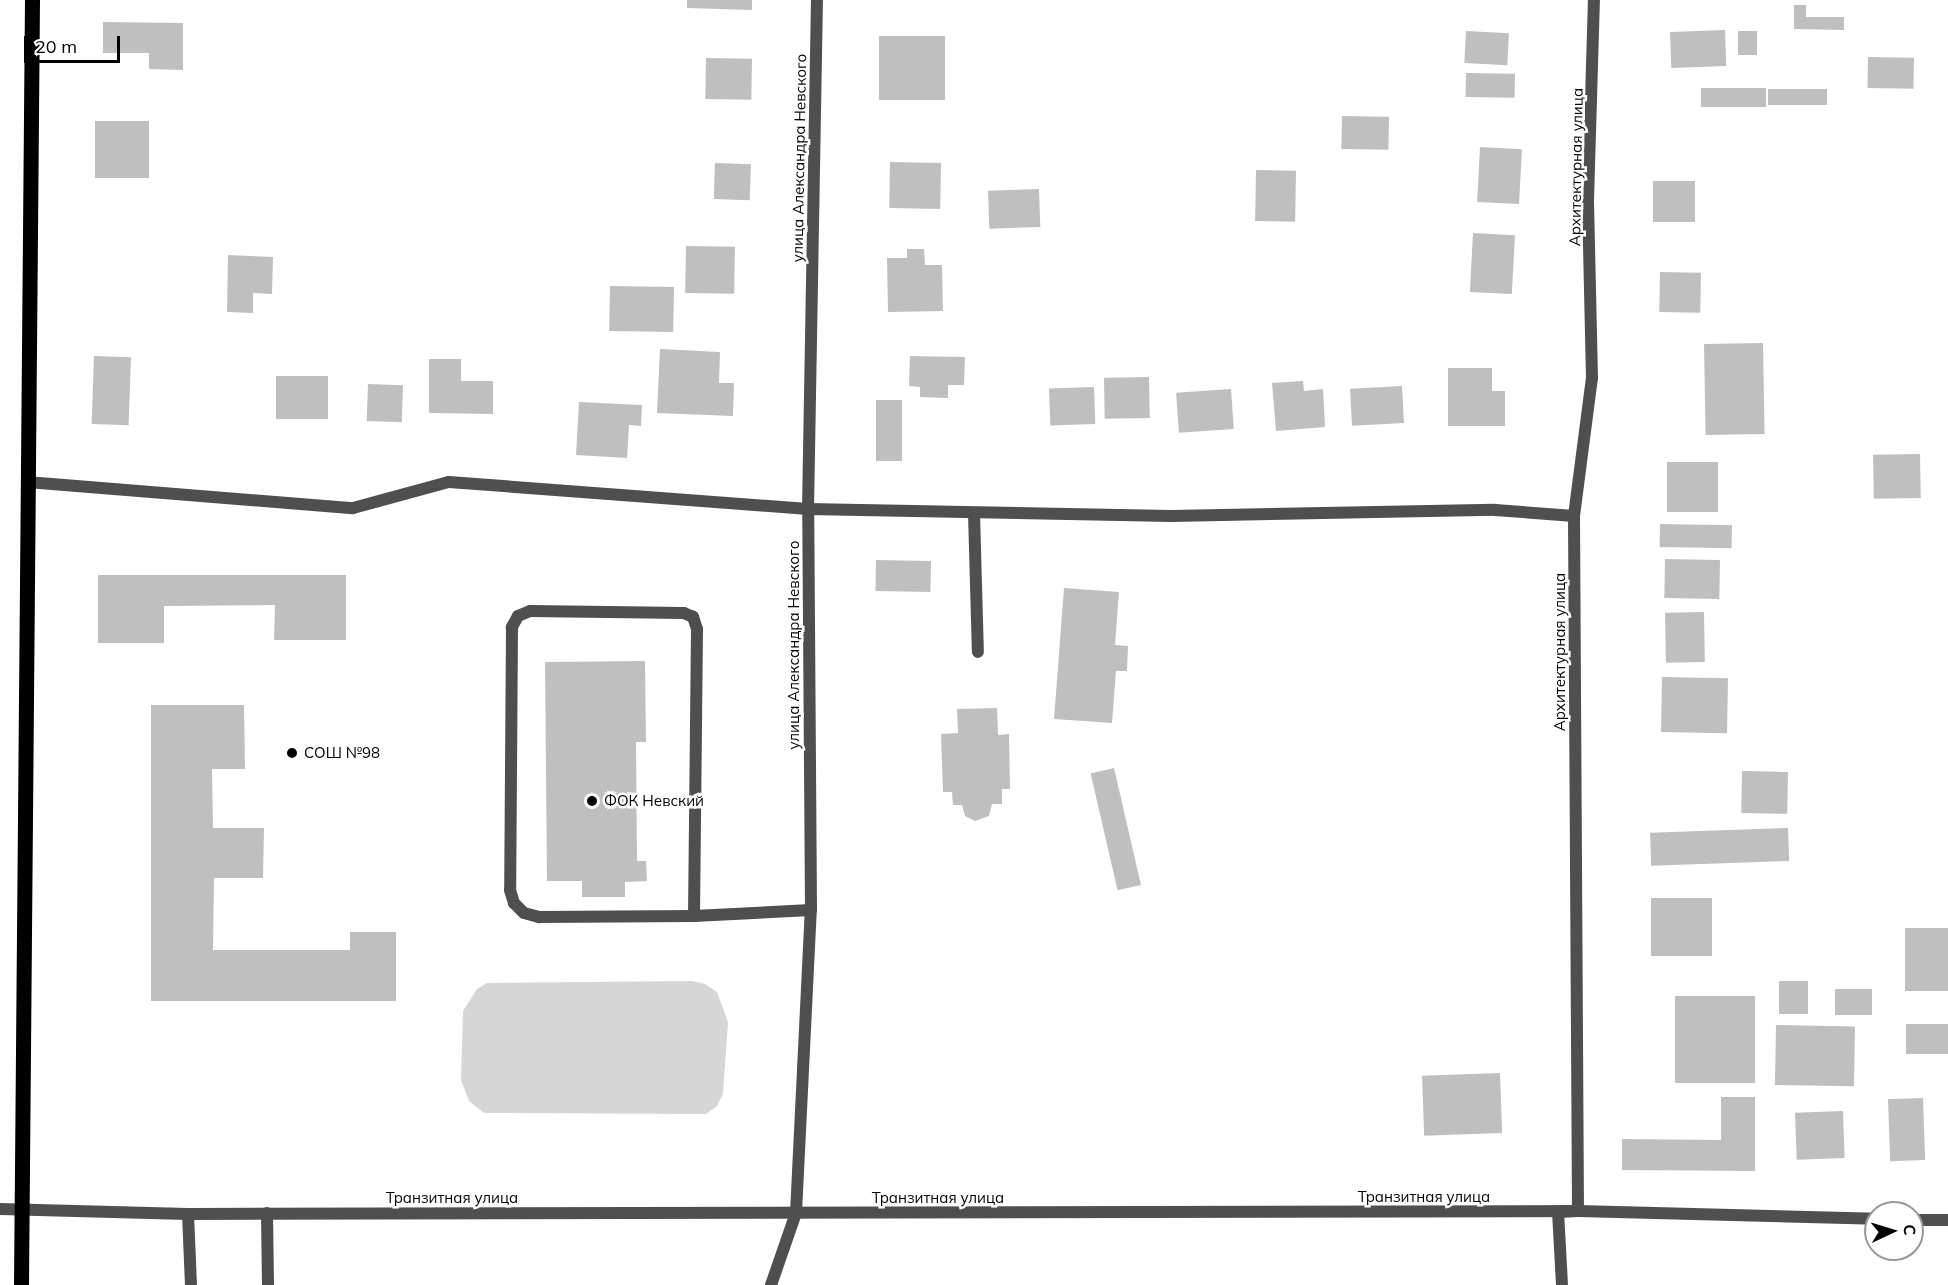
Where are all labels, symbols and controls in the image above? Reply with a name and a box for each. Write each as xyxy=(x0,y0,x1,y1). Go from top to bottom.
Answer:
scale bar xyxy=(27,24,123,62)
text: 20 m xyxy=(35,35,77,58)
street label: улица Александра Невского xyxy=(788,53,810,263)
street label: Архитектурная улица xyxy=(1566,88,1586,246)
street label: улица Александра Невского xyxy=(785,541,803,749)
street label: Архитектурная улица xyxy=(1551,573,1569,731)
place label: СОШ №98 xyxy=(304,744,380,762)
marker: СОШ №98 xyxy=(285,746,299,760)
place label: ФОК Невский xyxy=(604,792,704,810)
marker: ФОК Невский xyxy=(585,794,599,808)
street label: Транзитная улица xyxy=(1358,1188,1490,1206)
street label: Транзитная улица xyxy=(386,1189,518,1207)
street label: Транзитная улица xyxy=(872,1189,1004,1207)
north arrow xyxy=(1864,1201,1924,1261)
text: С xyxy=(1900,1224,1920,1236)

